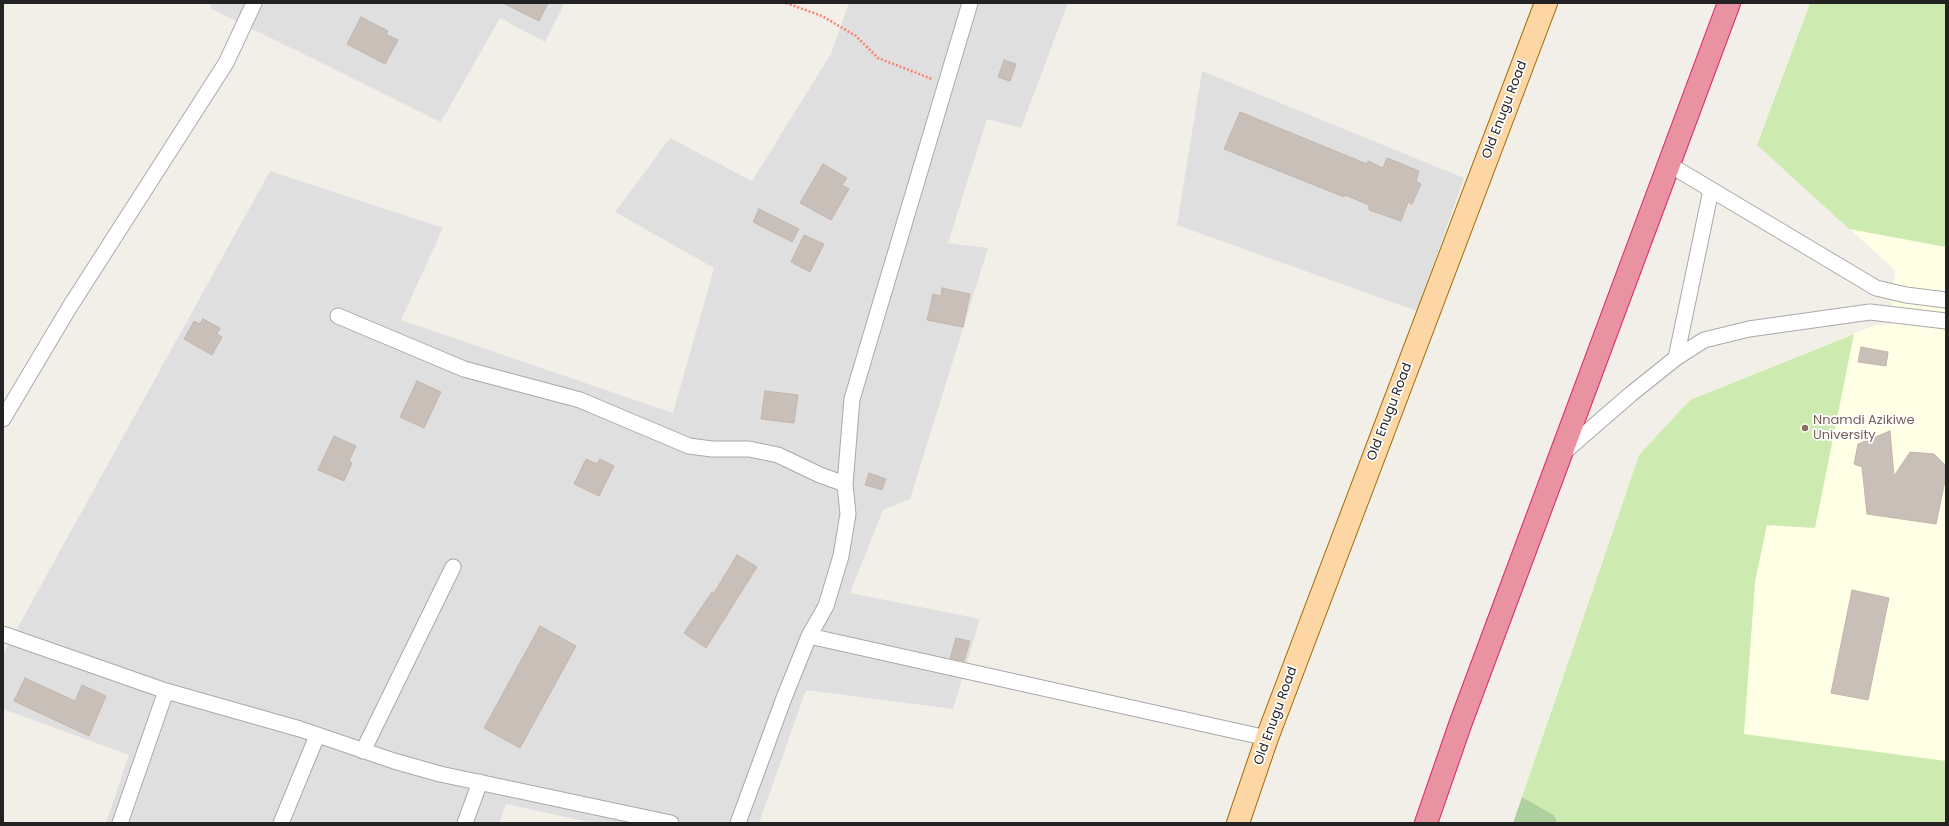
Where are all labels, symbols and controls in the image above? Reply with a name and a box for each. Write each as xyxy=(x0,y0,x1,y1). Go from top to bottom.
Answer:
street label: Old Enugu Road xyxy=(1479,59,1531,161)
street label: Old Enugu Road xyxy=(1364,361,1416,463)
place label: Nnamdi Azikiwe University xyxy=(1813,413,1915,444)
marker: Nnamdi Azikiwe University xyxy=(1800,423,1810,433)
street label: Old Enugu Road xyxy=(1251,665,1301,767)

